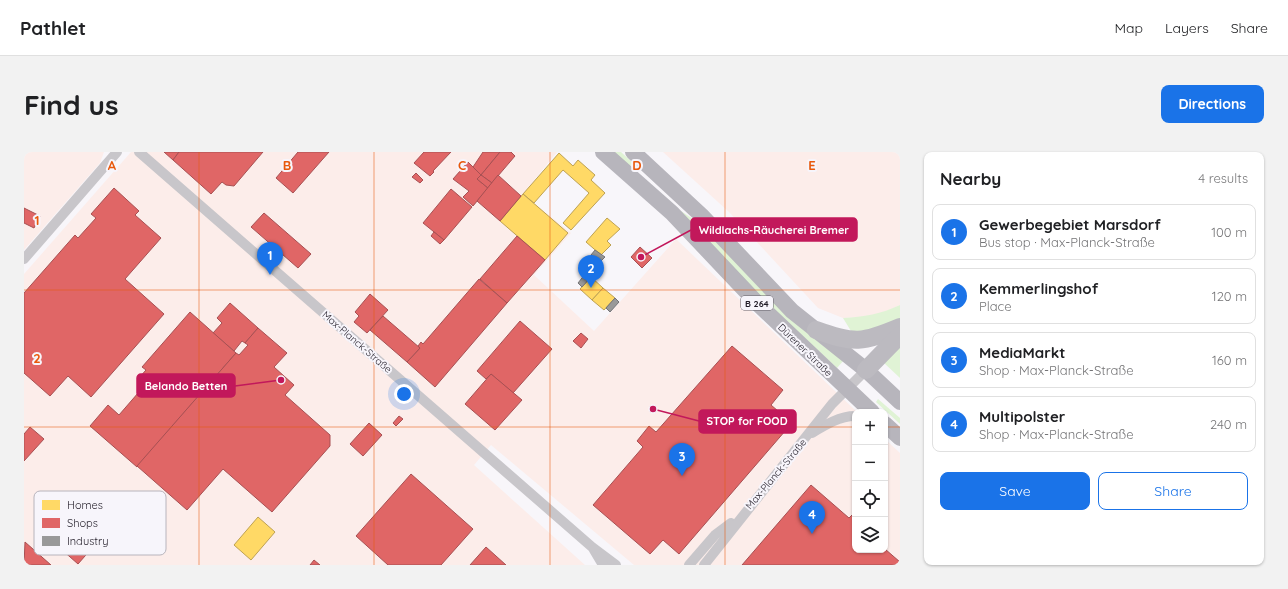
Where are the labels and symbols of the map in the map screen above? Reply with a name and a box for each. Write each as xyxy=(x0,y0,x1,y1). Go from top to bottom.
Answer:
text: A xyxy=(108,157,117,173)
text: B xyxy=(283,157,291,173)
text: C xyxy=(458,157,466,173)
text: D xyxy=(632,157,642,173)
text: E xyxy=(808,157,816,173)
text: 1 xyxy=(34,212,40,228)
callout: Wildlachs-Räucherei Bremer xyxy=(691,218,857,241)
text: Wildlachs-Räucherei Bremer xyxy=(699,223,849,237)
pin: 1 xyxy=(257,242,283,275)
pin: 2 xyxy=(578,255,604,288)
road number: B 264 xyxy=(741,296,773,310)
street label: Max-Planck-Straße xyxy=(319,308,395,376)
street label: Dürener Straße xyxy=(775,321,835,379)
text: 2 xyxy=(33,350,41,366)
callout: Belando Betten xyxy=(137,374,235,397)
text: Belando Betten xyxy=(145,379,227,393)
your location xyxy=(394,384,414,404)
callout: STOP for FOOD xyxy=(699,410,796,433)
text: STOP for FOOD xyxy=(706,414,788,428)
street label: Max-Planck-Straße xyxy=(743,436,810,512)
pin: 3 xyxy=(669,443,695,476)
legend xyxy=(34,491,166,555)
text: Homes xyxy=(67,498,103,512)
pin: 4 xyxy=(799,501,825,534)
text: Shops xyxy=(67,516,98,530)
text: Industry xyxy=(67,534,109,548)

